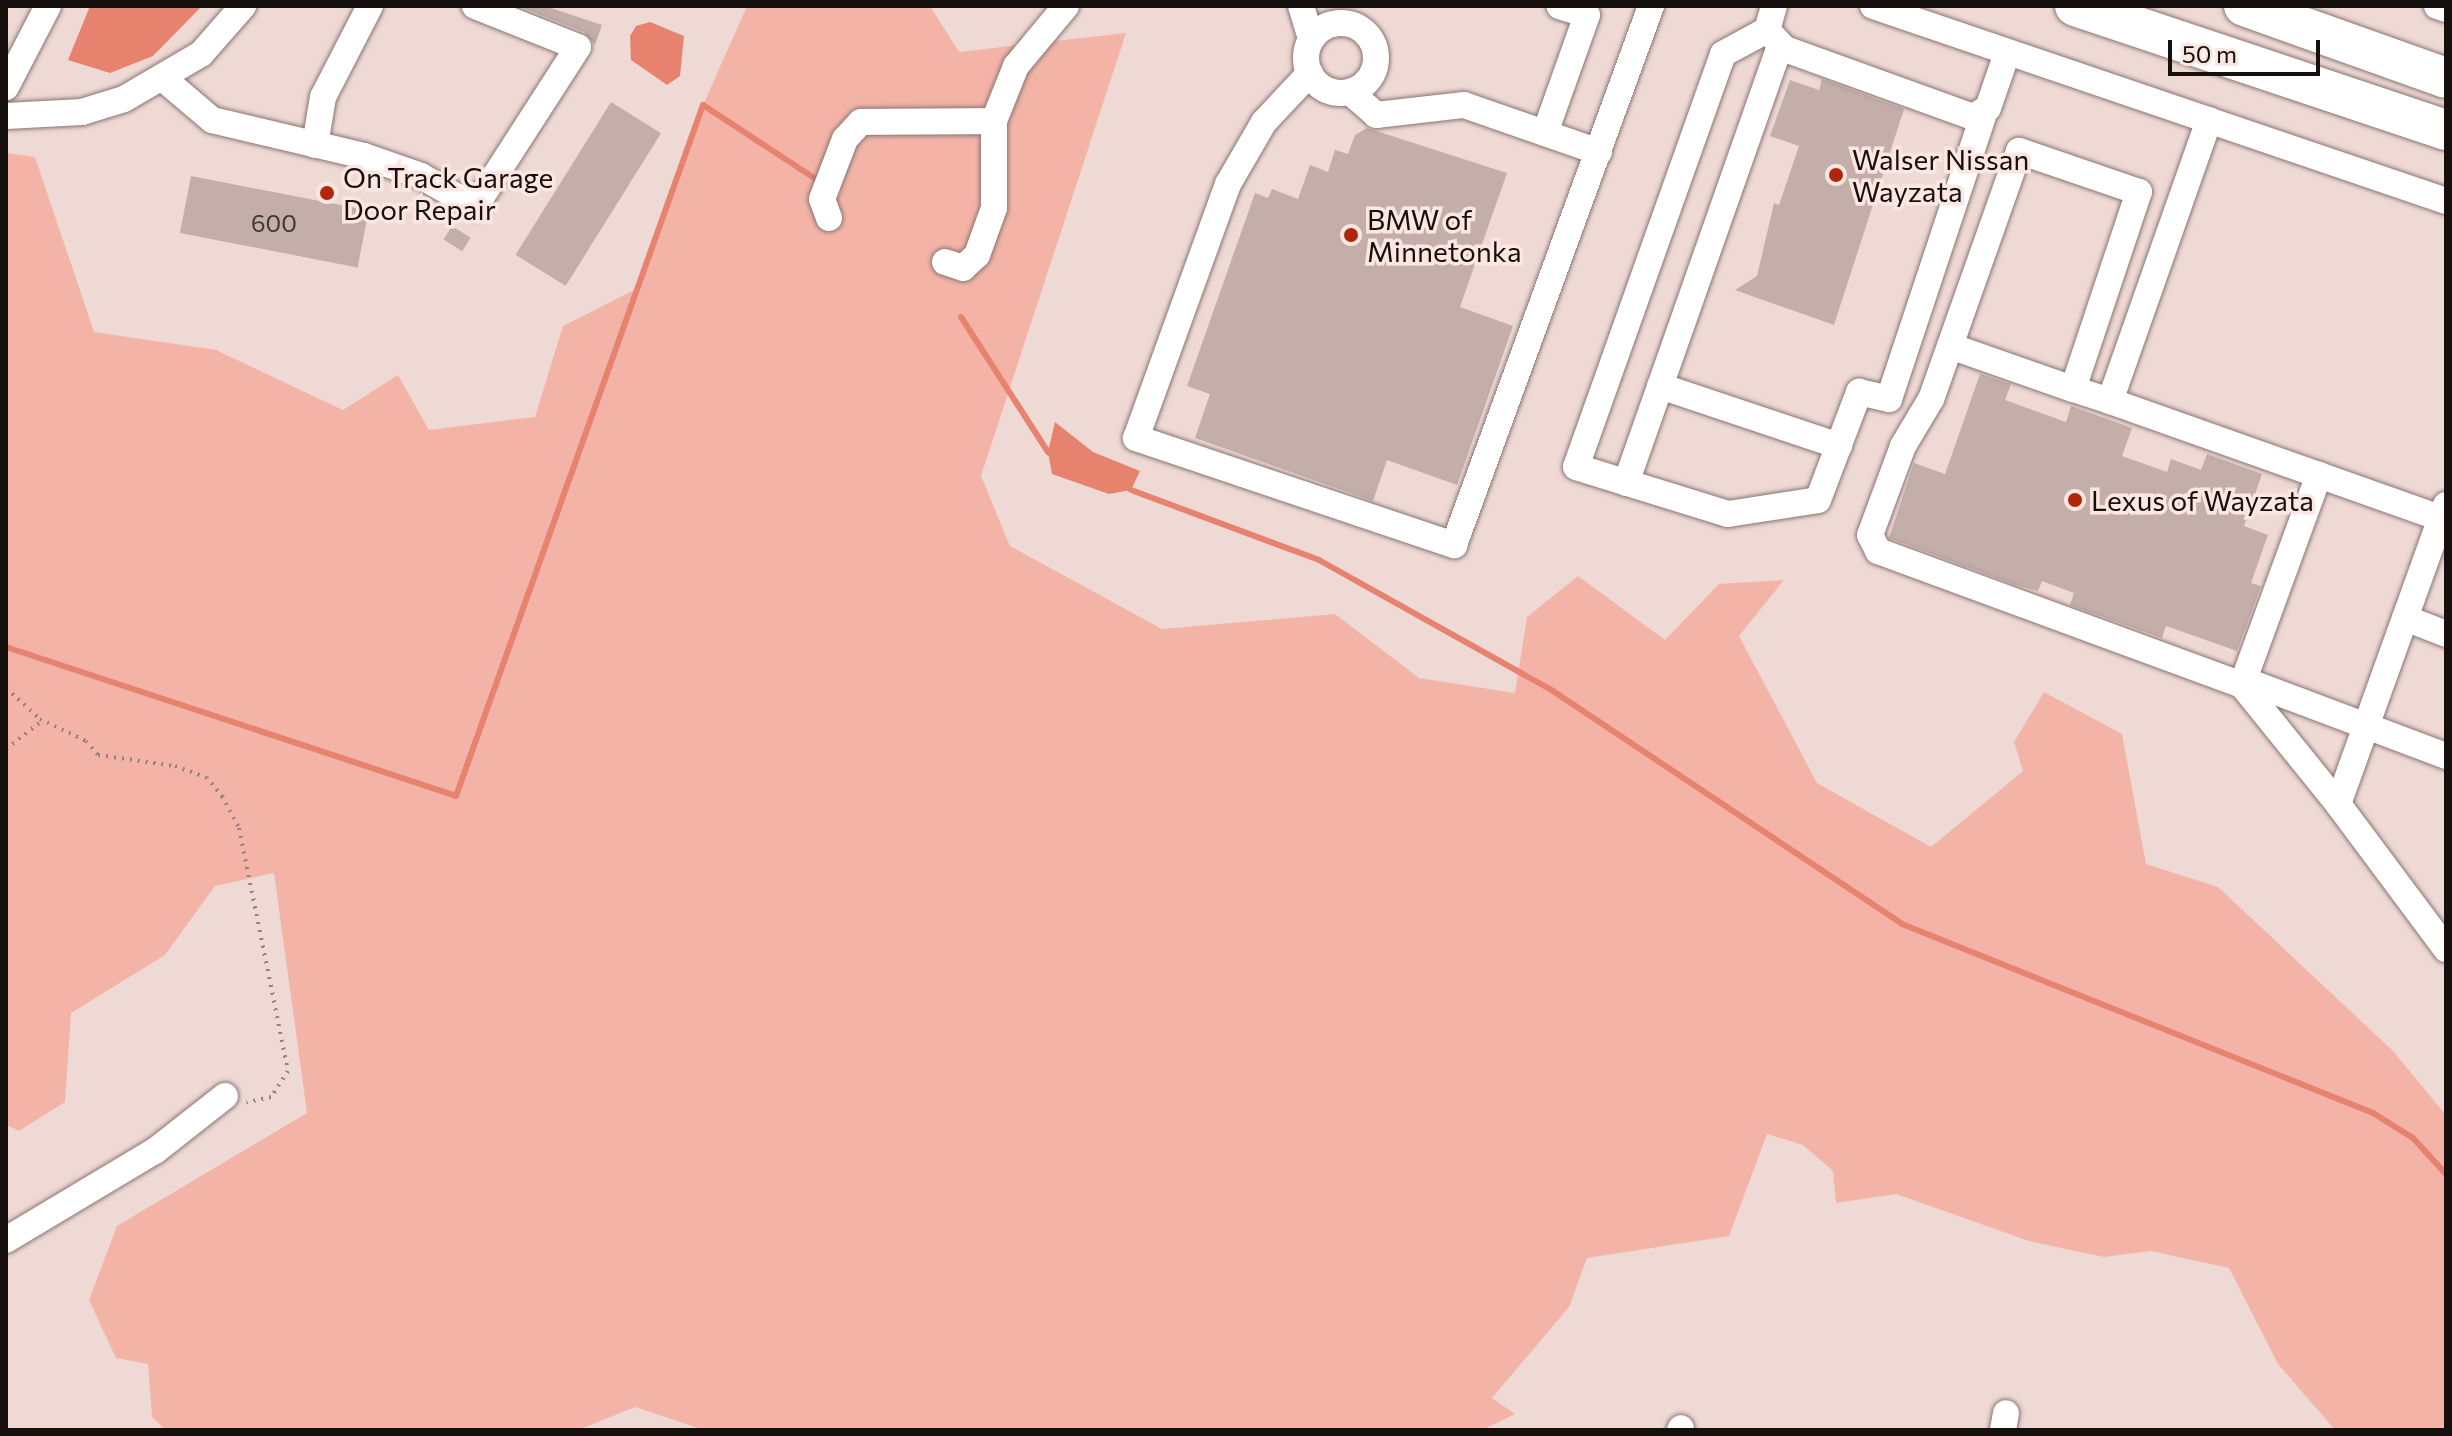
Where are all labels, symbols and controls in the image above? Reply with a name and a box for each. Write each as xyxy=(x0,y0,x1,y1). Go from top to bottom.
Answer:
scale bar xyxy=(2172,24,2324,74)
text: 50 m xyxy=(2182,39,2237,68)
place label: Walser Nissan Wayzata xyxy=(1852,142,2029,208)
place label: On Track Garage Door Repair xyxy=(343,160,553,226)
marker: Walser Nissan Wayzata xyxy=(1827,166,1845,184)
marker: On Track Garage Door Repair xyxy=(318,184,336,202)
place label: BMW of Minnetonka xyxy=(1367,202,1522,268)
house number: 600 xyxy=(251,209,297,237)
marker: BMW of Minnetonka xyxy=(1342,226,1360,244)
place label: Lexus of Wayzata xyxy=(2091,483,2314,517)
marker: Lexus of Wayzata xyxy=(2066,491,2084,509)

